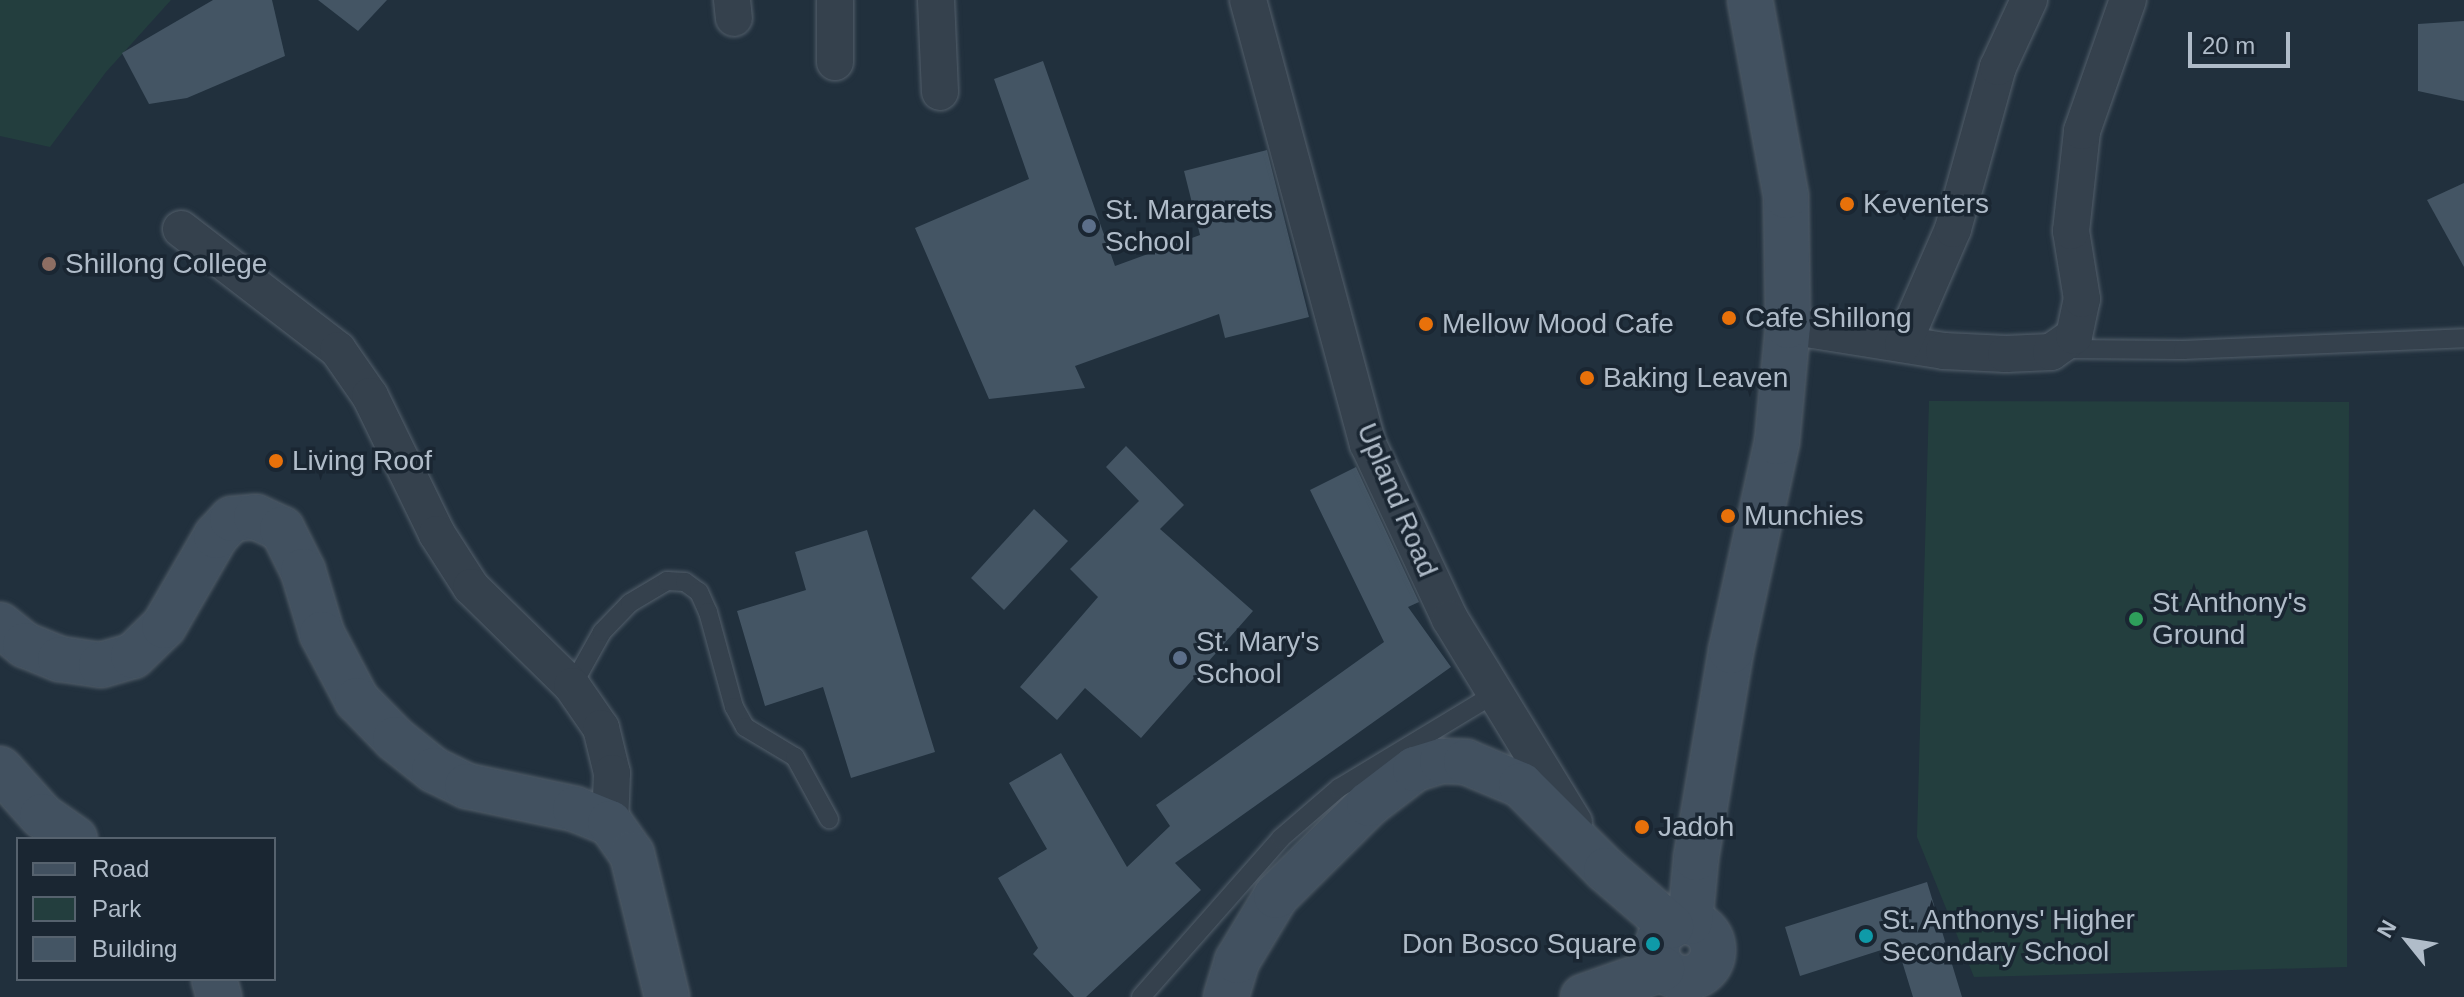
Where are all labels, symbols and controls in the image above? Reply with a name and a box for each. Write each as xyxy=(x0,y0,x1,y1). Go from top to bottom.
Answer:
scale bar xyxy=(2192,16,2294,66)
text: 20 m xyxy=(2202,32,2255,59)
place label: Keventers xyxy=(1863,187,1989,221)
place label: St. Margarets School xyxy=(1105,193,1273,259)
marker: Keventers xyxy=(1838,195,1856,213)
marker: St. Margarets School xyxy=(1080,217,1098,235)
place label: Shillong College xyxy=(65,247,267,281)
marker: Shillong College xyxy=(40,255,58,273)
place label: Cafe Shillong xyxy=(1745,301,1912,335)
place label: Mellow Mood Cafe xyxy=(1442,307,1674,341)
marker: Cafe Shillong xyxy=(1720,309,1738,327)
marker: Mellow Mood Cafe xyxy=(1417,315,1435,333)
place label: Baking Leaven xyxy=(1603,361,1788,395)
marker: Baking Leaven xyxy=(1578,369,1596,387)
street label: Upland Road xyxy=(1350,418,1444,582)
place label: Living Roof xyxy=(292,444,432,478)
marker: Living Roof xyxy=(267,452,285,470)
place label: Munchies xyxy=(1744,499,1864,533)
marker: Munchies xyxy=(1719,507,1737,525)
place label: St Anthony's Ground xyxy=(2152,586,2308,652)
marker: St Anthony's Ground xyxy=(2127,610,2145,628)
place label: St. Mary's School xyxy=(1196,625,1320,691)
marker: St. Mary's School xyxy=(1171,649,1189,667)
place label: Jadoh xyxy=(1658,810,1734,844)
marker: Jadoh xyxy=(1633,818,1651,836)
legend xyxy=(16,837,276,981)
text: Road xyxy=(92,855,149,882)
text: Park xyxy=(92,895,141,922)
north arrow xyxy=(2368,901,2448,981)
place label: St. Anthonys' Higher Secondary School xyxy=(1882,903,2136,969)
text: N xyxy=(2372,916,2402,942)
place label: Don Bosco Square xyxy=(1402,927,1637,961)
marker: St. Anthonys' Higher Secondary School xyxy=(1857,927,1875,945)
text: Building xyxy=(92,935,177,962)
marker: Don Bosco Square xyxy=(1644,935,1662,953)

